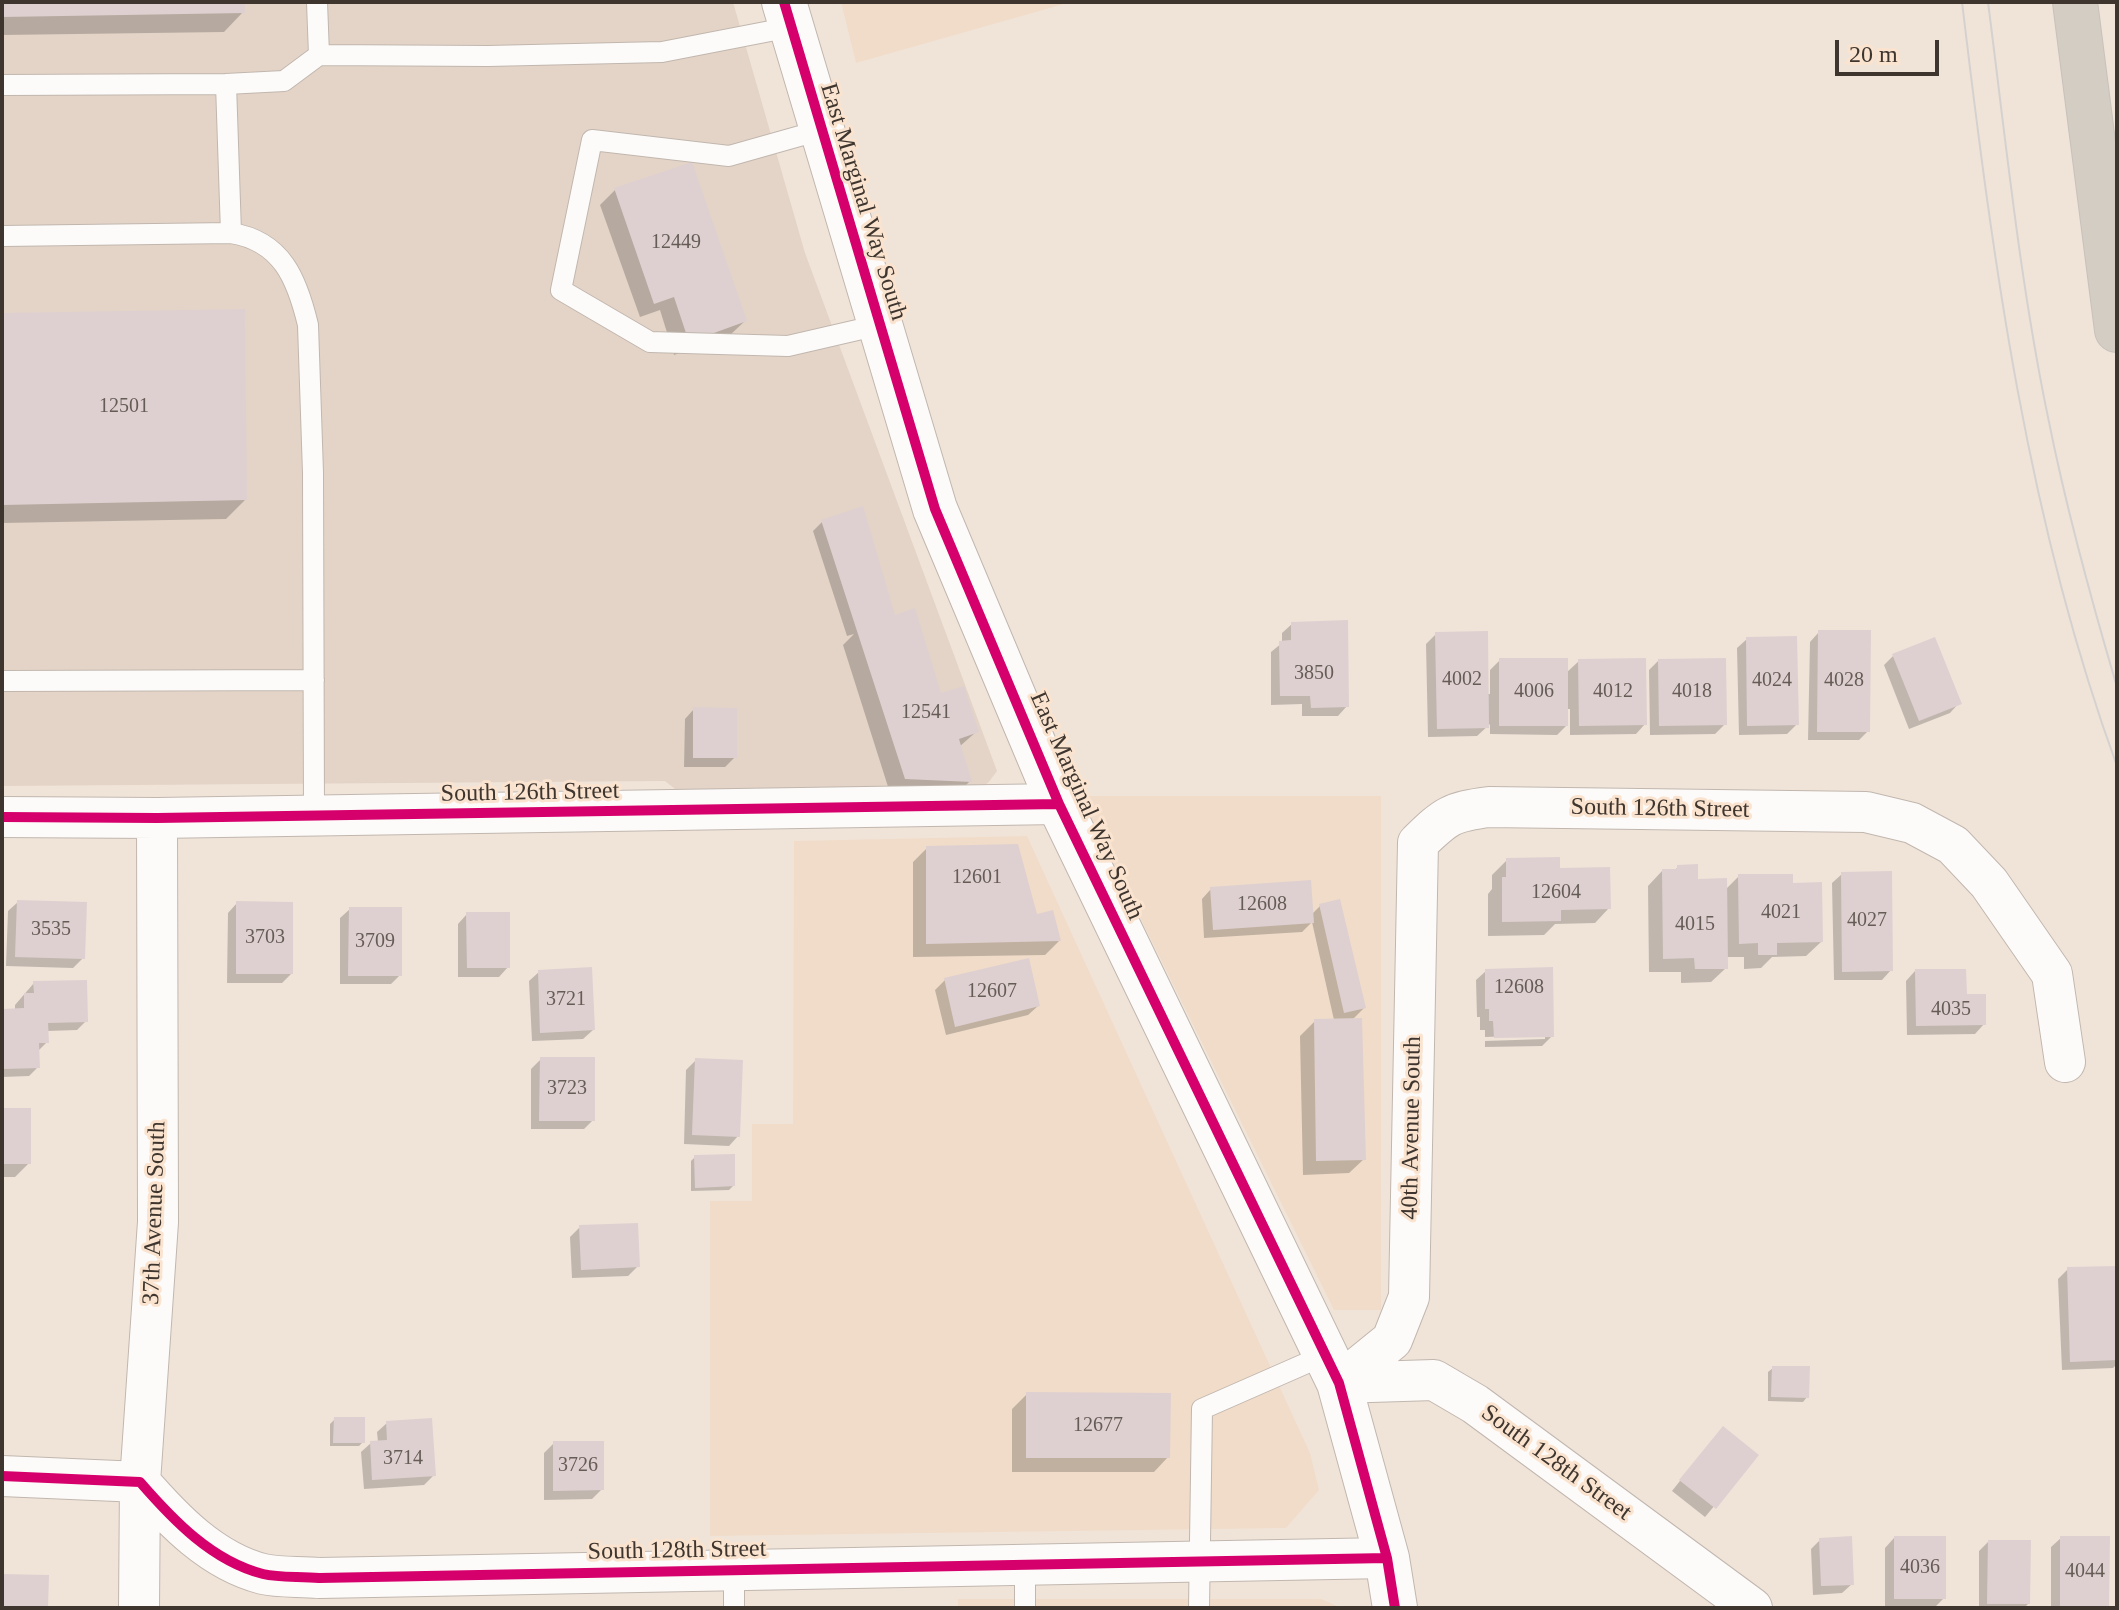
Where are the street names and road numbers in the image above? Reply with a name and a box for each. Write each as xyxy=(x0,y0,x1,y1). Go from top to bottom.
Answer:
street label: East Marginal Way South xyxy=(813,80,913,324)
street label: East Marginal Way South xyxy=(1023,688,1149,924)
street label: South 126th Street xyxy=(440,777,620,809)
street label: South 126th Street xyxy=(1570,793,1750,825)
street label: 40th Avenue South xyxy=(1396,1036,1428,1220)
street label: 37th Avenue South xyxy=(137,1121,173,1305)
street label: South 128th Street xyxy=(1475,1399,1637,1527)
street label: South 128th Street xyxy=(587,1535,767,1567)

